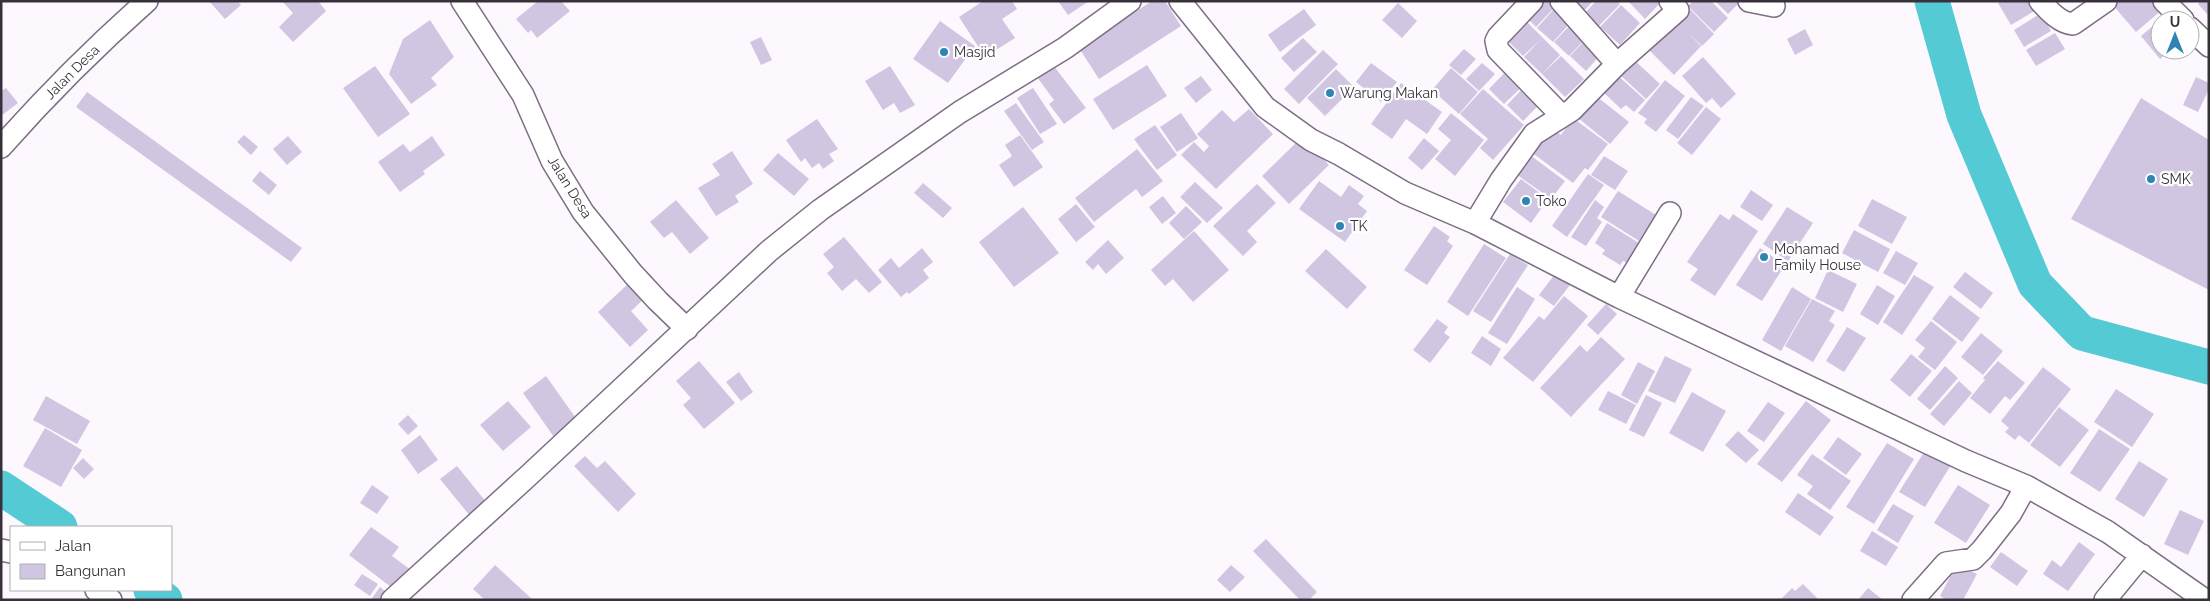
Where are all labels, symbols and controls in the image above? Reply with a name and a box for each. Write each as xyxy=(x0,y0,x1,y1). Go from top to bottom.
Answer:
north arrow xyxy=(2150,10,2200,60)
text: U xyxy=(2170,14,2180,30)
street label: Jalan Desa xyxy=(42,42,102,102)
place label: Masjid xyxy=(954,44,996,60)
marker: Masjid xyxy=(938,46,950,58)
place label: Warung Makan xyxy=(1340,85,1438,101)
marker: Warung Makan xyxy=(1324,87,1336,99)
street label: Jalan Desa xyxy=(545,153,595,221)
place label: SMK xyxy=(2161,171,2191,187)
marker: SMK xyxy=(2145,173,2157,185)
place label: Toko xyxy=(1536,193,1567,209)
marker: Toko xyxy=(1520,195,1532,207)
place label: TK xyxy=(1350,218,1368,234)
marker: TK xyxy=(1334,220,1346,232)
place label: Mohamad Family House xyxy=(1774,241,1861,273)
marker: Mohamad Family House xyxy=(1758,251,1770,263)
legend xyxy=(10,526,172,591)
text: Jalan xyxy=(55,537,91,555)
text: Bangunan xyxy=(55,562,126,580)

